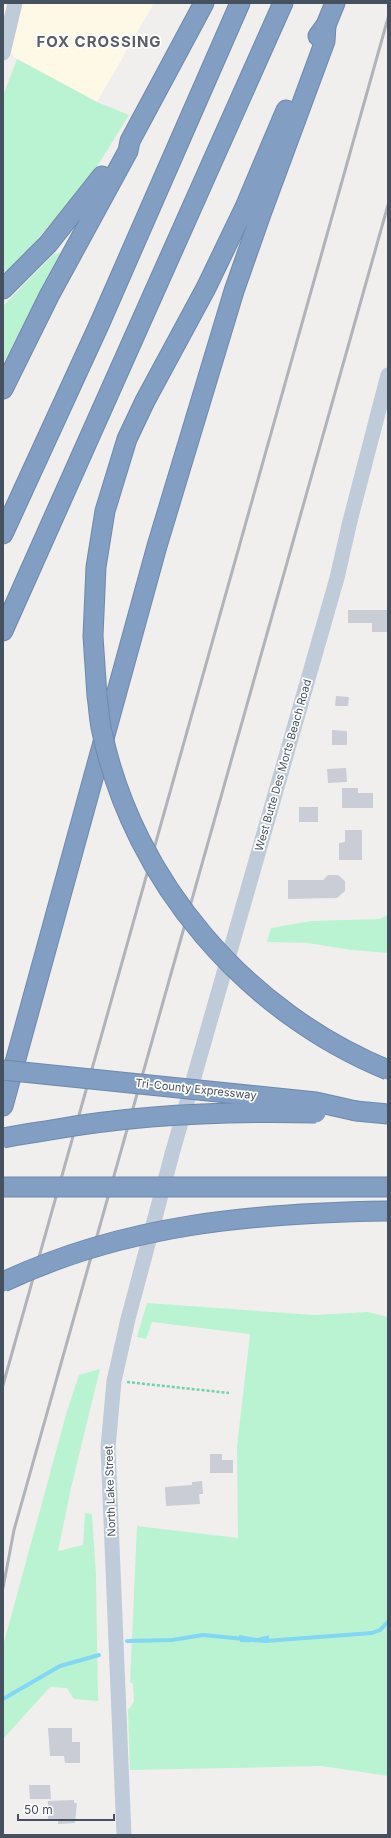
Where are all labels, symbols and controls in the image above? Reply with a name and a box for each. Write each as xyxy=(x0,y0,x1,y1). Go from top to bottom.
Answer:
district label: FOX CROSSING xyxy=(36,32,162,51)
street label: West Butte Des Morts Beach Road xyxy=(252,678,314,852)
street label: Tri-County Expressway xyxy=(135,1076,257,1102)
street label: North Lake Street xyxy=(101,1445,119,1537)
scale bar xyxy=(18,1796,114,1822)
text: 50 m xyxy=(24,1802,53,1817)

